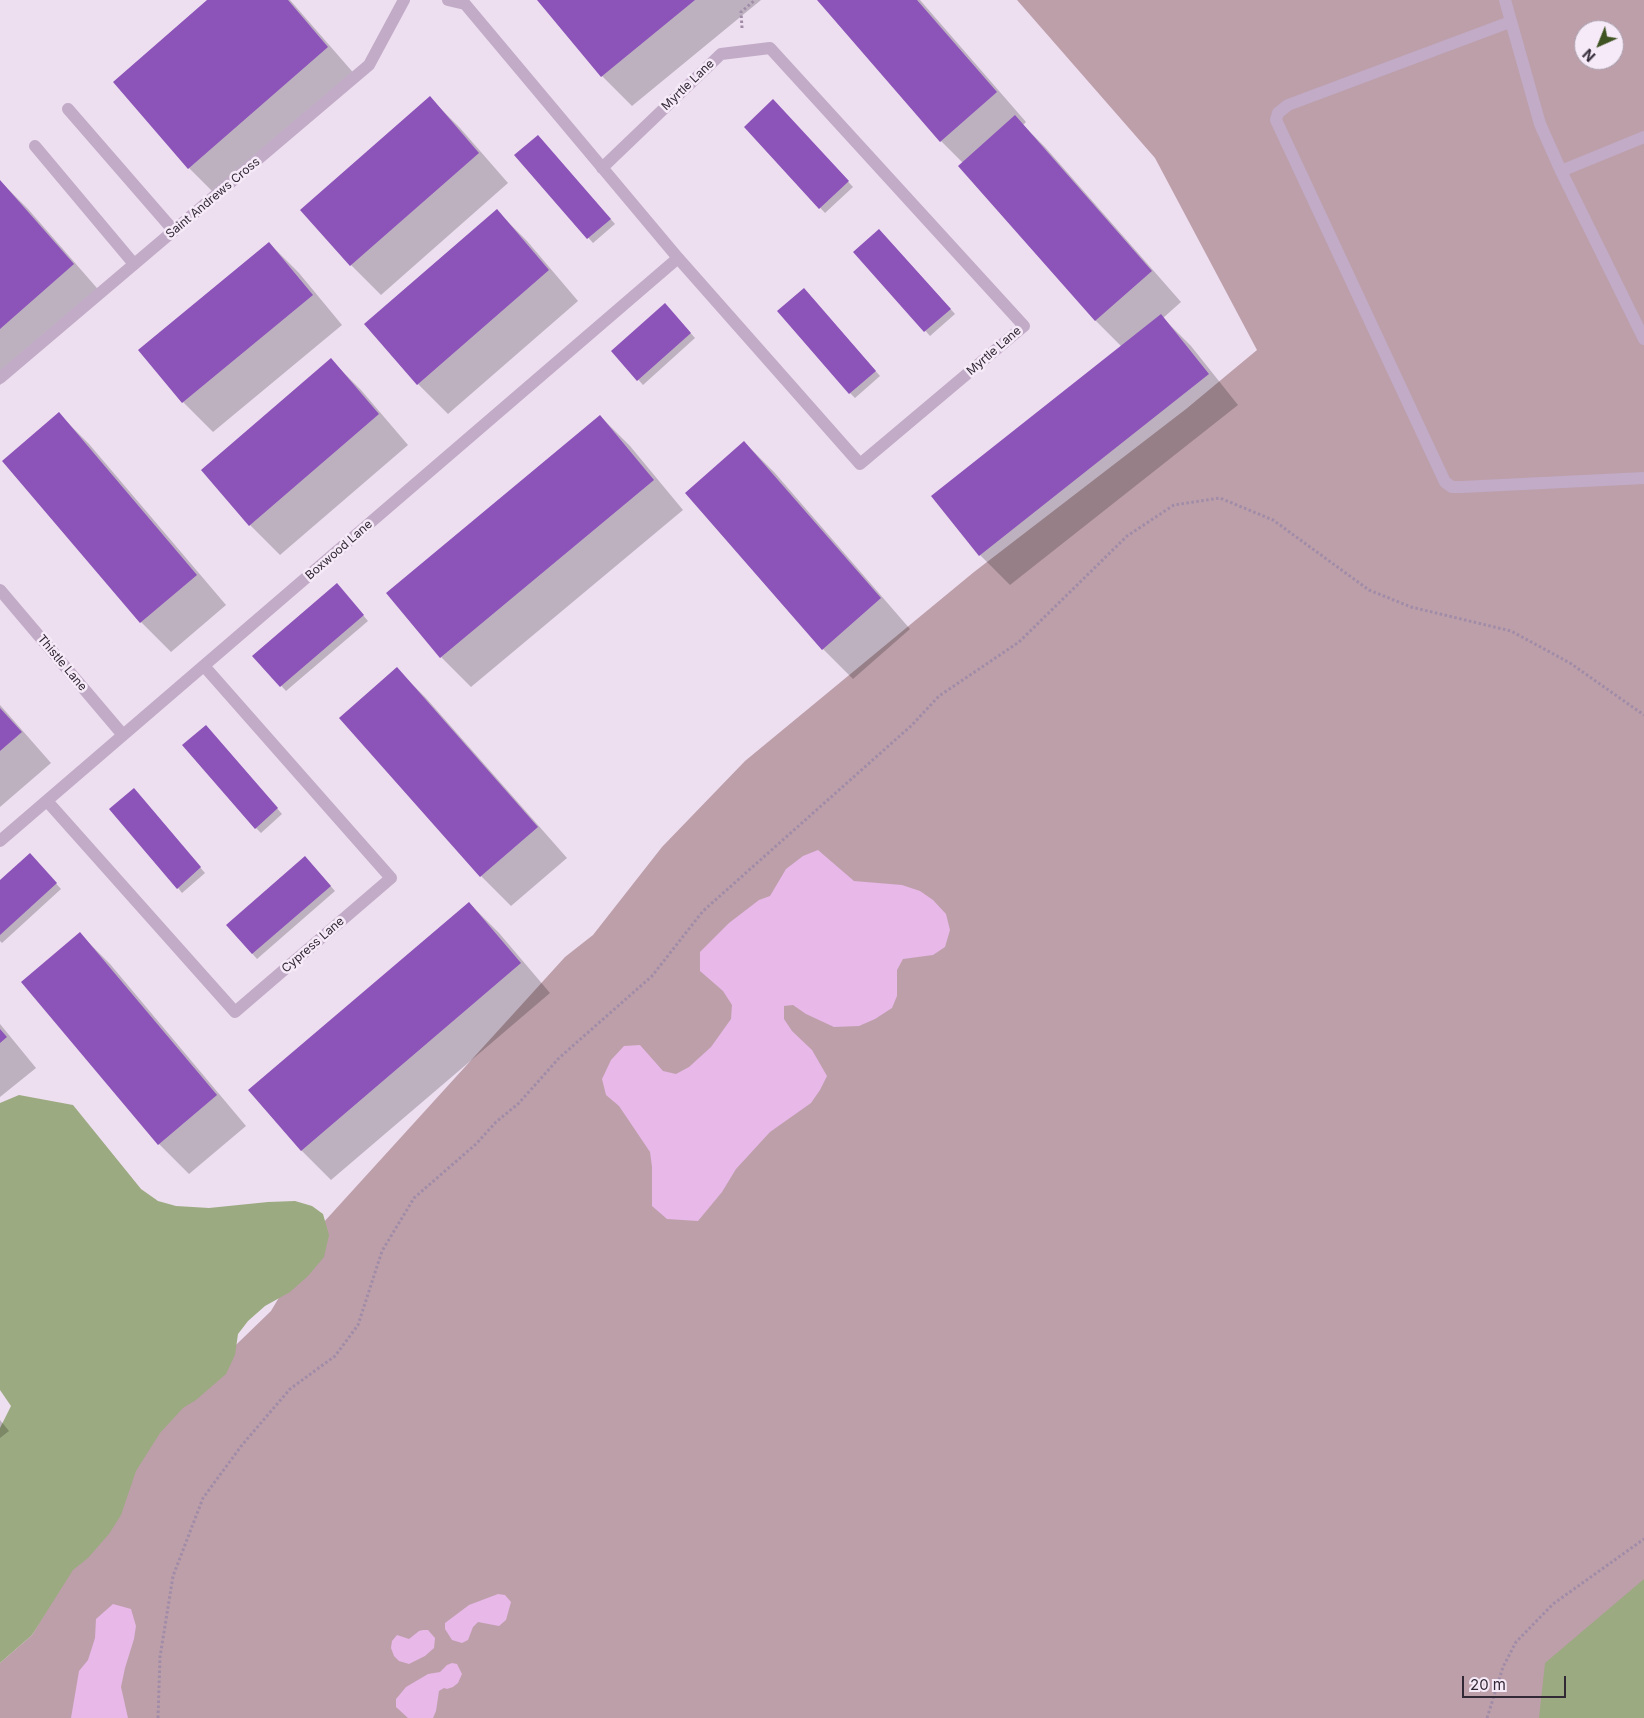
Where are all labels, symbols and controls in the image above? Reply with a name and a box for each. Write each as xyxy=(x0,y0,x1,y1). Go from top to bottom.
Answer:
north arrow xyxy=(1574,20,1624,70)
text: N xyxy=(1579,46,1599,65)
street label: Myrtle Lane xyxy=(659,56,717,114)
street label: Saint Andrews Cross xyxy=(163,155,263,241)
street label: Myrtle Lane xyxy=(964,324,1024,378)
street label: Boxwood Lane xyxy=(303,517,375,583)
street label: Thistle Lane xyxy=(34,632,90,694)
street label: Cypress Lane xyxy=(279,914,347,976)
scale bar xyxy=(1464,1666,1568,1698)
text: 20 m xyxy=(1470,1675,1506,1694)

